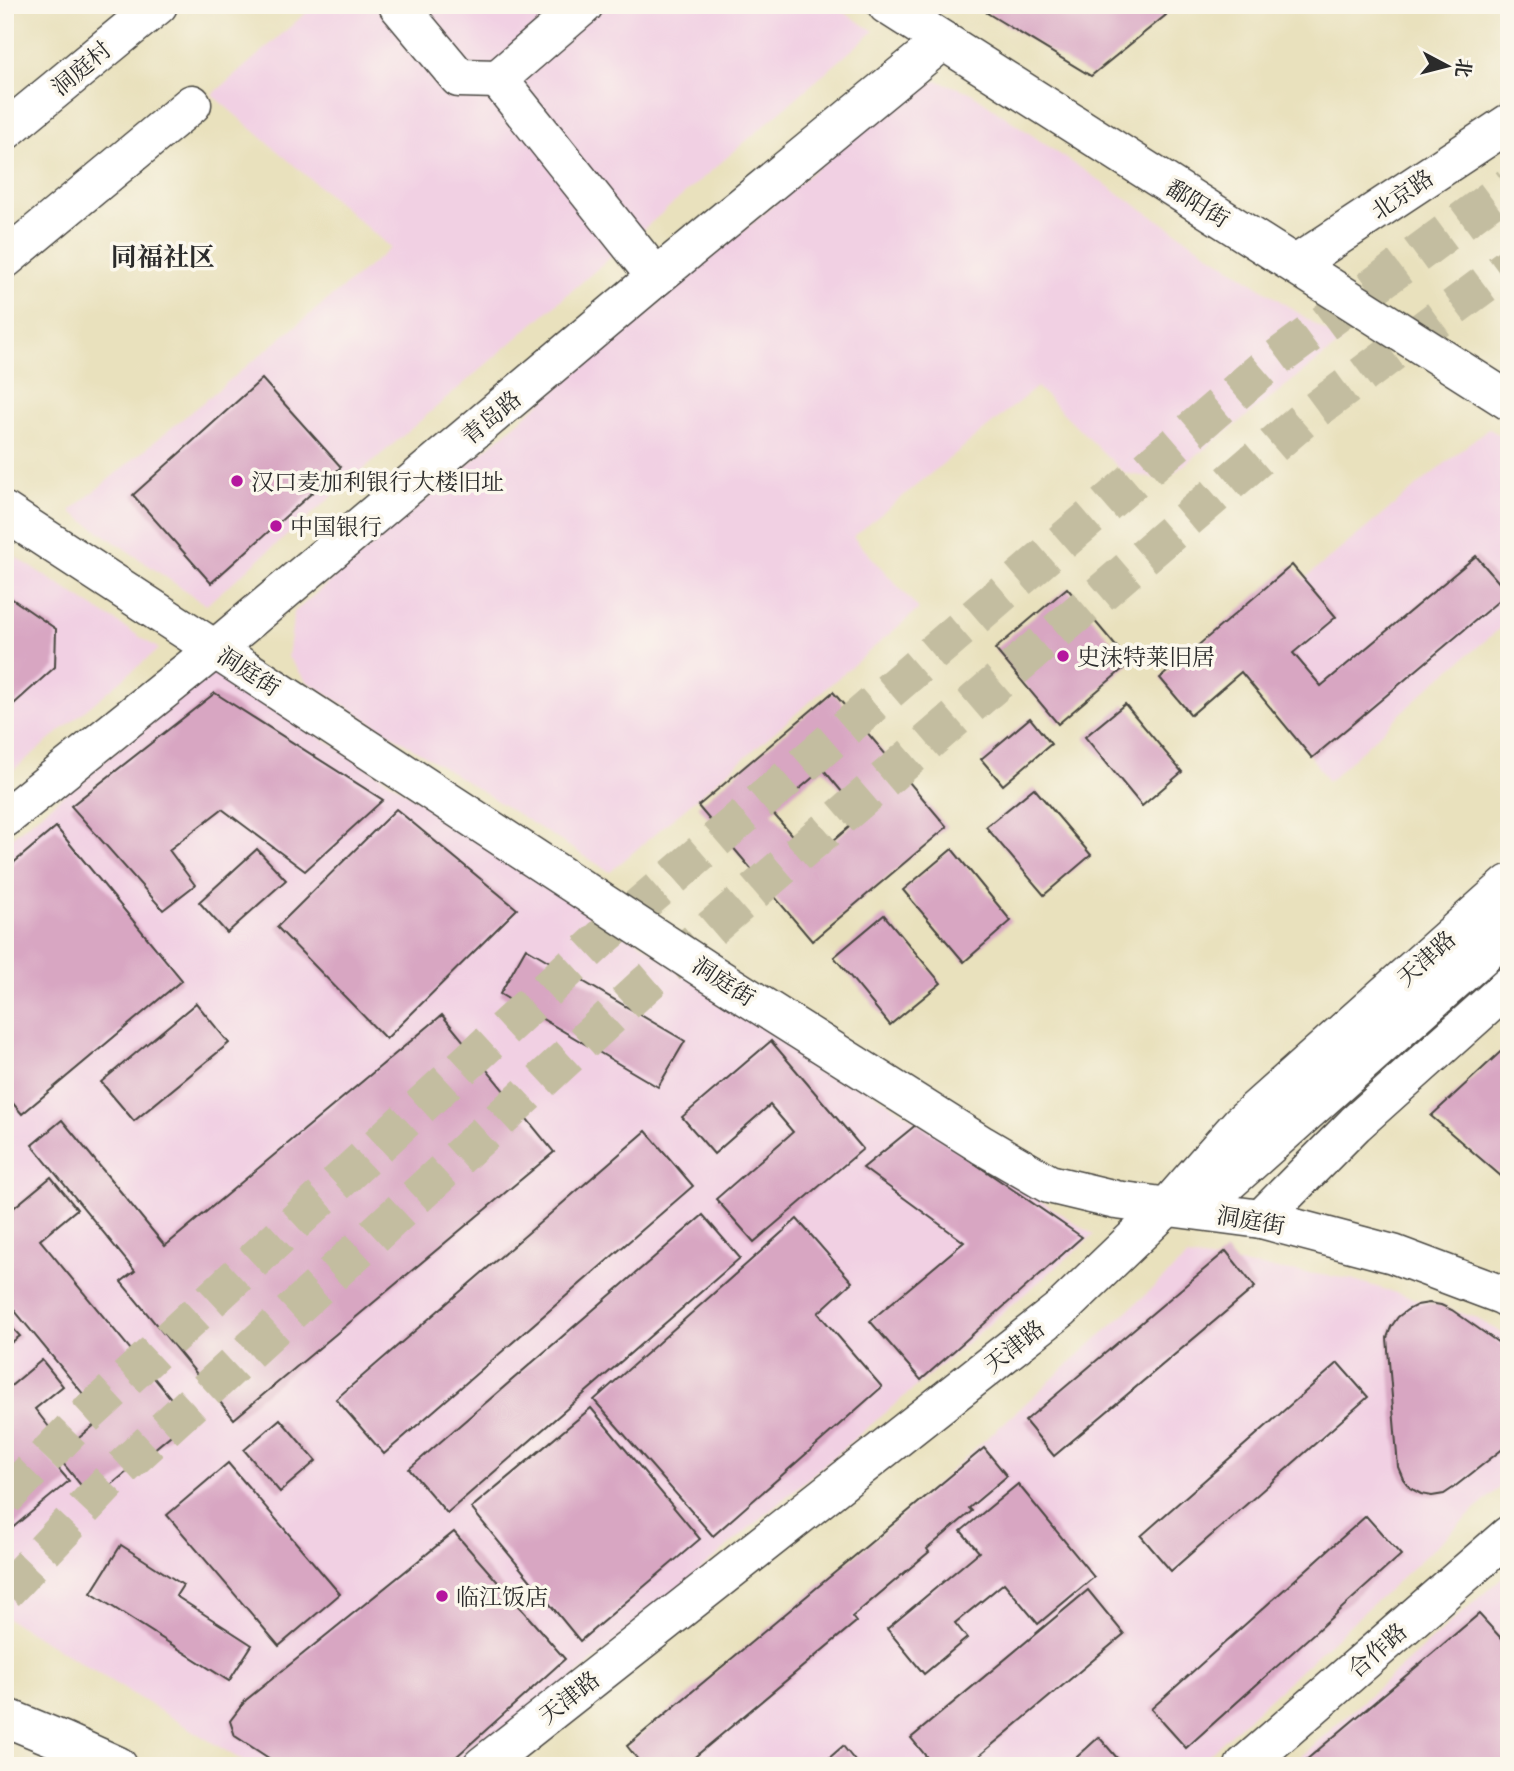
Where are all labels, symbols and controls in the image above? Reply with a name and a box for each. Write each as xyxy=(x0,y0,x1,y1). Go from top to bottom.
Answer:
north arrow xyxy=(1412,32,1482,102)
street label: 洞庭村 xyxy=(44,33,118,103)
text: 北 xyxy=(1449,57,1479,79)
street label: 北京路 xyxy=(1364,161,1440,227)
street label: 鄱阳街 xyxy=(1160,171,1236,235)
district label: 同福社区 xyxy=(111,237,215,276)
street label: 青岛路 xyxy=(454,382,528,452)
place label: 汉口麦加利银行大楼旧址 xyxy=(251,465,504,498)
marker: 汉口麦加利银行大楼旧址 xyxy=(229,473,245,489)
place label: 中国银行 xyxy=(290,510,382,543)
marker: 中国银行 xyxy=(268,518,284,534)
street label: 洞庭街 xyxy=(211,638,287,704)
place label: 史沫特莱旧居 xyxy=(1077,640,1215,673)
marker: 史沫特莱旧居 xyxy=(1055,648,1071,664)
street label: 天津路 xyxy=(1389,923,1463,993)
street label: 洞庭街 xyxy=(686,948,762,1014)
street label: 洞庭街 xyxy=(1214,1198,1288,1242)
street label: 天津路 xyxy=(977,1312,1051,1380)
place label: 临江饭店 xyxy=(456,1580,548,1613)
marker: 临江饭店 xyxy=(434,1588,450,1604)
street label: 合作路 xyxy=(1340,1615,1414,1685)
street label: 天津路 xyxy=(532,1663,606,1731)

